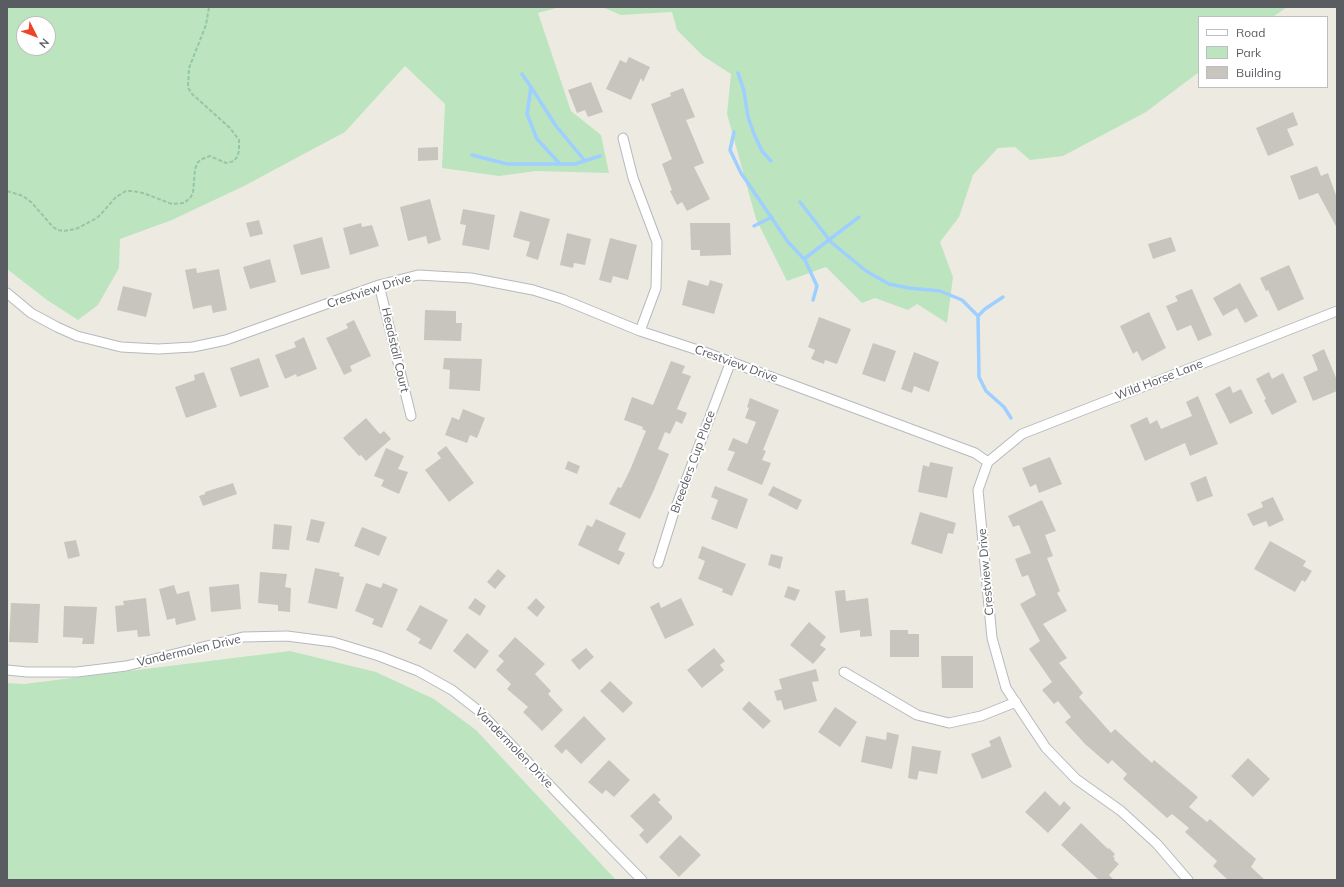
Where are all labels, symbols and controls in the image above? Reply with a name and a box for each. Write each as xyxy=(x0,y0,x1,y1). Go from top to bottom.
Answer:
north arrow xyxy=(16,16,56,56)
legend xyxy=(1198,16,1328,88)
text: Road xyxy=(1236,25,1265,40)
text: N xyxy=(36,36,52,51)
text: Park xyxy=(1236,45,1261,60)
text: Building xyxy=(1236,65,1281,80)
street label: Crestview Drive xyxy=(325,271,413,311)
street label: Headstall Court xyxy=(378,306,412,394)
street label: Crestview Drive xyxy=(692,342,780,386)
street label: Wild Horse Lane xyxy=(1113,357,1205,403)
street label: Breeders Cup Place xyxy=(668,409,718,515)
street label: Crestview Drive xyxy=(975,528,997,616)
street label: Vandermolen Drive xyxy=(136,632,242,670)
street label: Vandermolen Drive xyxy=(472,705,556,791)

